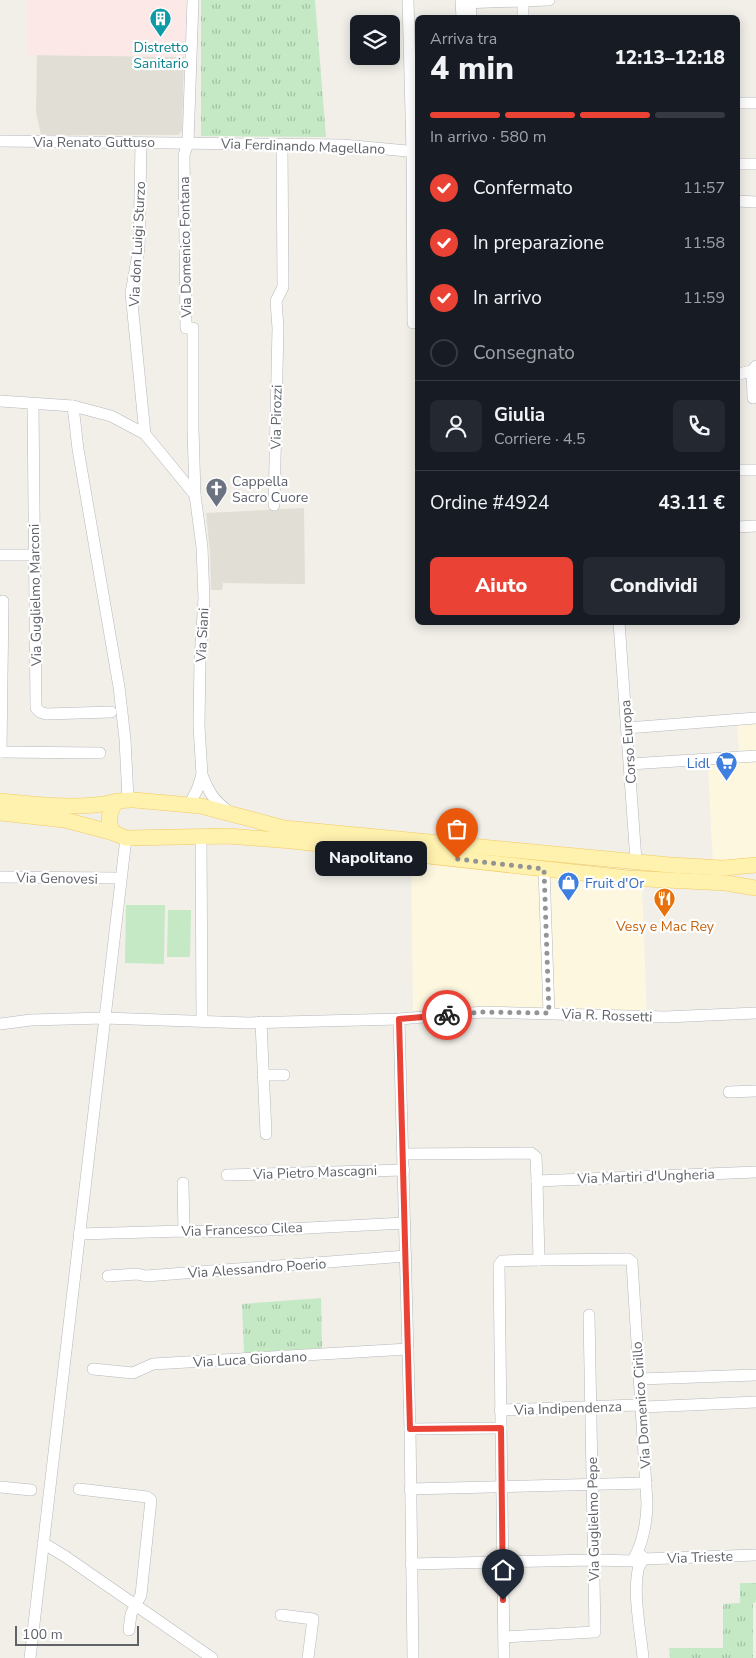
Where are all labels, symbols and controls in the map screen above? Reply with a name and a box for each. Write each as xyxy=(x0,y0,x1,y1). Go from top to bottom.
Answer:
building icon: Distretto Sanitario xyxy=(149,7,173,38)
map controls xyxy=(350,15,400,65)
button: layers xyxy=(350,15,400,65)
text: Arriva tra xyxy=(430,28,497,50)
place label: Distretto Sanitario xyxy=(133,38,189,73)
text: 12:13–12:18 xyxy=(614,45,725,71)
text: 4 min xyxy=(430,47,514,90)
text: In arrivo · 580 m xyxy=(430,126,546,148)
street label: Via Renato Guttuso xyxy=(32,133,155,152)
street label: Via Ferdinando Magellano xyxy=(219,134,386,159)
icon: check xyxy=(430,174,458,202)
text: Confermato xyxy=(473,175,573,201)
street label: Via Domenico Fontana xyxy=(175,176,196,319)
text: 11:57 xyxy=(683,177,725,199)
street label: Via don Luigi Sturzo xyxy=(125,181,150,308)
icon: check xyxy=(430,229,458,257)
text: In preparazione xyxy=(473,230,604,256)
text: 11:58 xyxy=(683,232,725,254)
icon: check xyxy=(430,284,458,312)
text: In arrivo xyxy=(473,285,542,311)
text: 11:59 xyxy=(683,287,725,309)
text: Consegnato xyxy=(473,340,575,366)
street label: Via Pirozzi xyxy=(266,384,287,451)
button: person xyxy=(430,400,482,452)
button: phone xyxy=(673,400,725,452)
text: Giulia xyxy=(494,402,545,428)
text: Corriere · 4.5 xyxy=(494,428,586,450)
place label: Cappella Sacro Cuore xyxy=(232,472,308,507)
church icon: Cappella Sacro Cuore xyxy=(204,477,228,508)
text: Ordine #4924 xyxy=(430,490,550,516)
text: 43.11 € xyxy=(658,490,725,516)
street label: Via Guglielmo Marconi xyxy=(25,524,46,667)
button: Aiuto xyxy=(430,557,573,615)
button: Condividi xyxy=(583,557,725,615)
street label: Via Siani xyxy=(192,607,213,664)
street label: Corso Europa xyxy=(616,699,641,785)
supermarket icon: Lidl xyxy=(714,751,738,782)
place label: Lidl xyxy=(687,754,711,773)
pin xyxy=(436,808,478,859)
icon: bag xyxy=(443,815,471,843)
callout: Napolitano xyxy=(314,842,427,876)
text: Napolitano xyxy=(329,847,413,869)
street label: Via Genovesi xyxy=(15,868,98,889)
shop icon: Fruit d'Or xyxy=(557,871,581,902)
place label: Fruit d'Or xyxy=(585,874,644,893)
restaurant icon: Vesy e Mac Rey xyxy=(653,886,677,917)
place label: Vesy e Mac Rey xyxy=(615,917,715,936)
courier xyxy=(422,990,472,1040)
icon: bike xyxy=(433,1001,461,1029)
street label: Via R. Rossetti xyxy=(560,1004,653,1027)
street label: Via Pietro Mascagni xyxy=(252,1161,377,1184)
street label: Via Martiri d'Ungheria xyxy=(576,1165,715,1188)
street label: Via Francesco Cilea xyxy=(180,1218,303,1241)
street label: Via Alessandro Poerio xyxy=(186,1254,327,1283)
street label: Via Domenico Cirillo xyxy=(628,1341,655,1470)
street label: Via Luca Giordano xyxy=(192,1347,308,1372)
street label: Via Indipendenza xyxy=(513,1397,622,1420)
street label: Via Guglielmo Pepe xyxy=(583,1457,604,1582)
street label: Via Trieste xyxy=(666,1547,733,1568)
pin xyxy=(482,1549,524,1600)
icon: home xyxy=(489,1556,517,1584)
scale bar xyxy=(15,1623,139,1646)
text: 100 m xyxy=(22,1625,63,1644)

